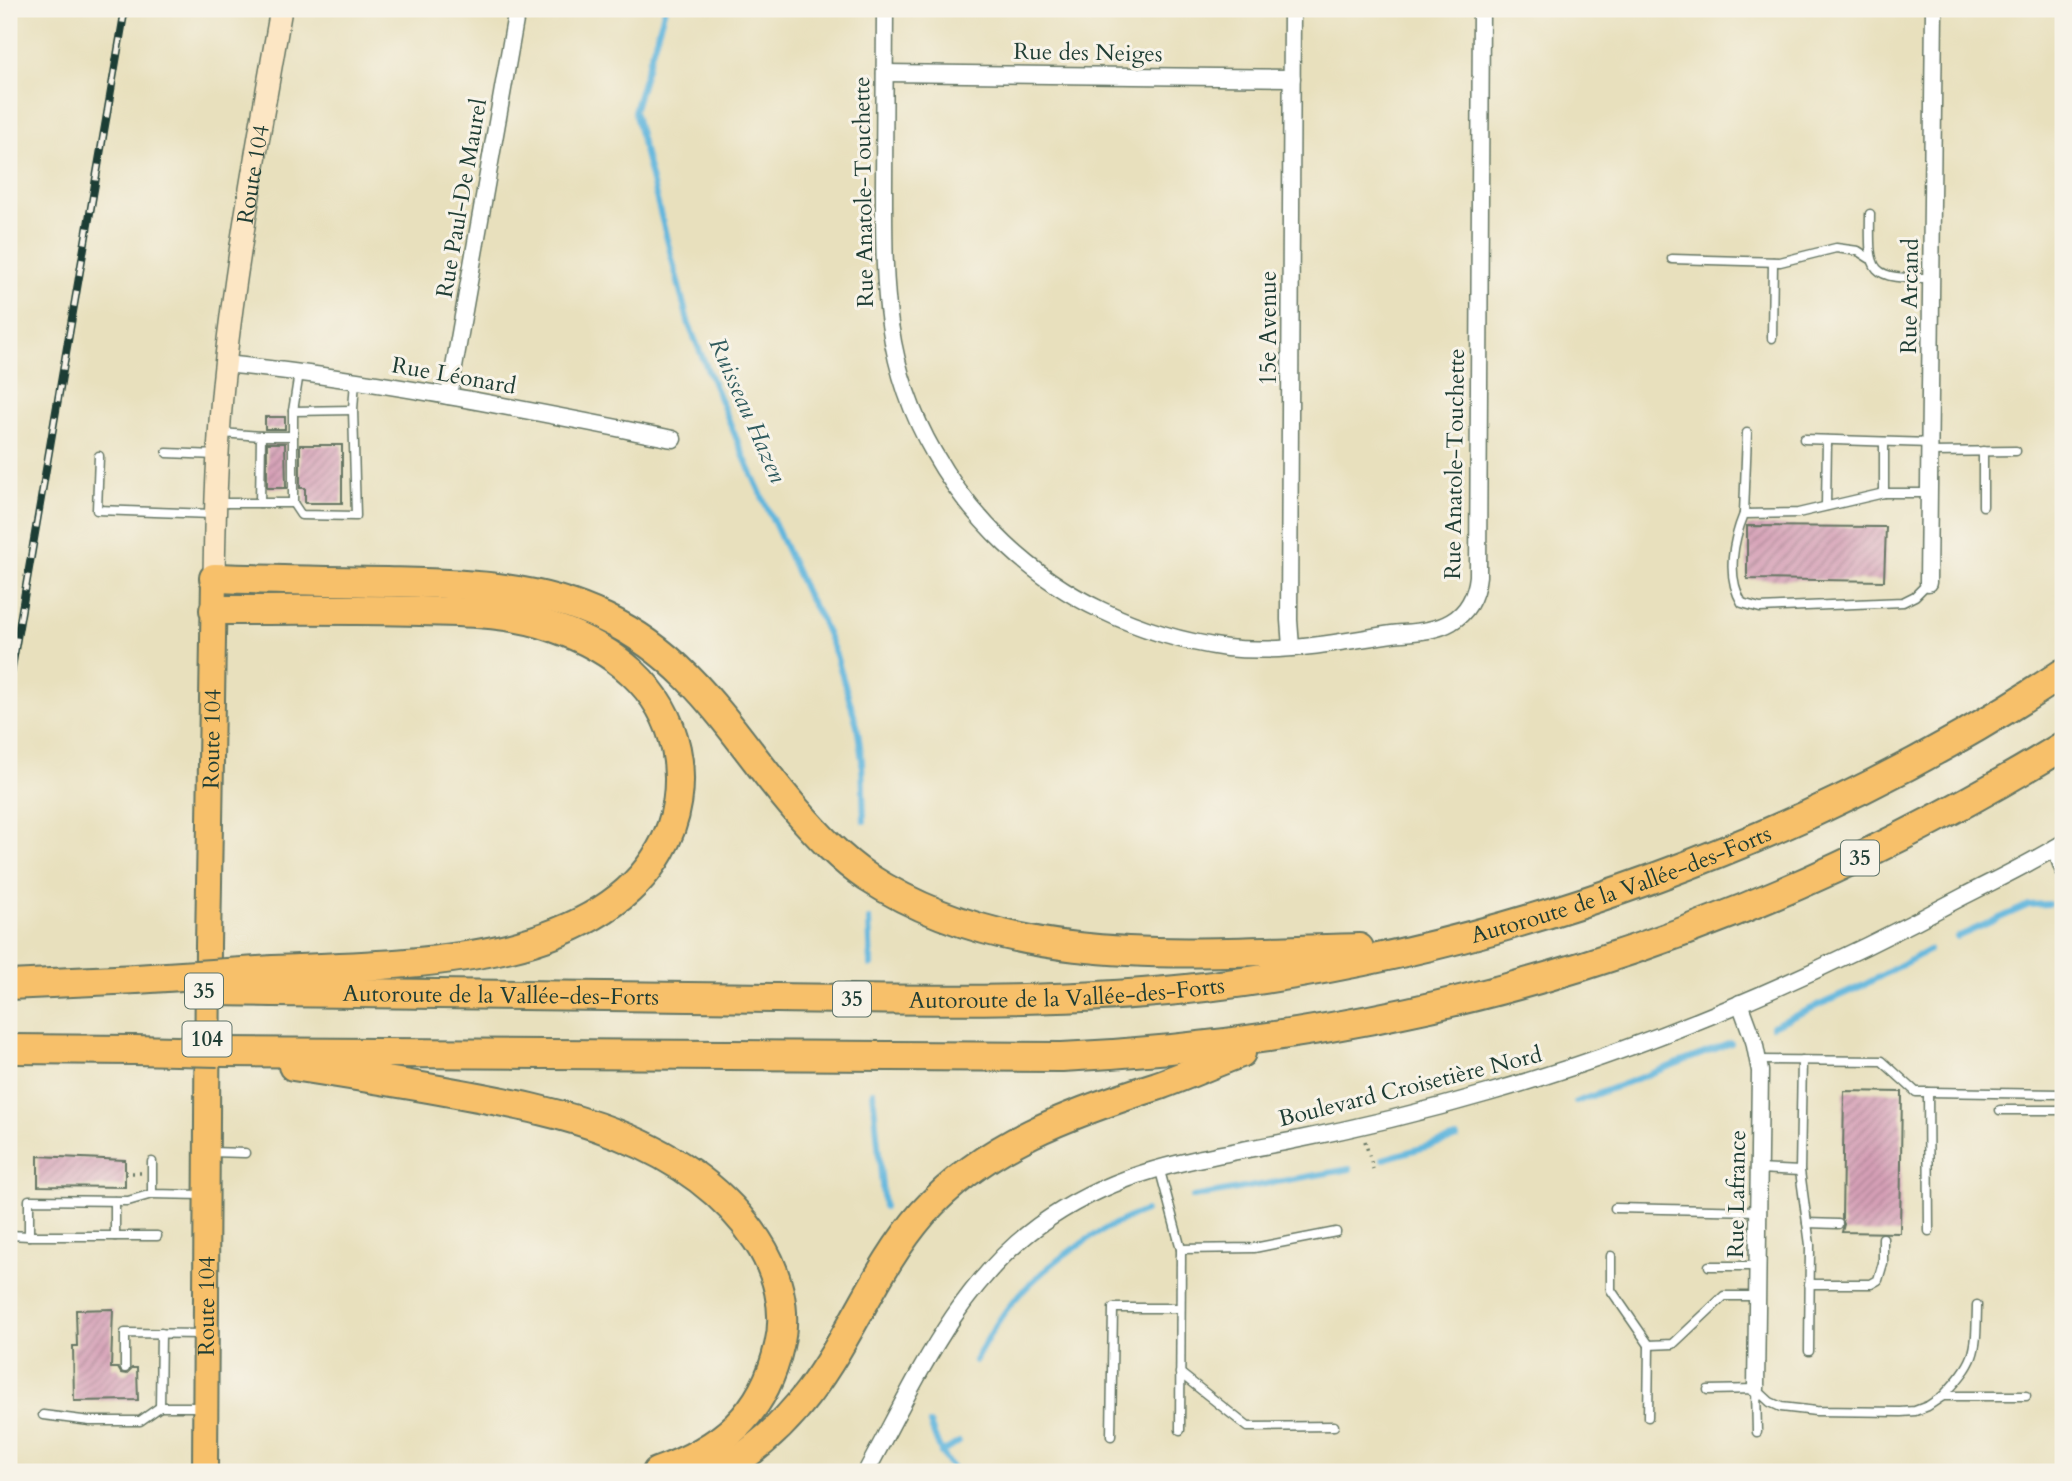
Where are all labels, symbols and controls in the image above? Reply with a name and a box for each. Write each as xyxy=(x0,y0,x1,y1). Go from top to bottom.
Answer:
street label: Rue des Neiges xyxy=(1013,36,1163,69)
street label: Rue Anatole-Touchette xyxy=(846,76,881,308)
street label: Rue Paul-De Maurel xyxy=(429,96,494,300)
street label: Route 104 xyxy=(230,122,277,226)
street label: Rue Arcand xyxy=(1893,237,1926,354)
street label: 15e Avenue xyxy=(1253,271,1284,385)
water label: Ruisseau Hazen xyxy=(701,332,794,488)
street label: Rue Anatole-Touchette xyxy=(1437,348,1472,580)
street label: Rue Léonard xyxy=(389,349,519,402)
street label: Route 104 xyxy=(196,688,228,789)
street label: Autoroute de la Vallée-des-Forts xyxy=(1467,818,1776,951)
road number: 35 xyxy=(1841,840,1879,876)
street label: Autoroute de la Vallée-des-Forts xyxy=(909,970,1226,1016)
road number: 35 xyxy=(185,974,223,1009)
street label: Autoroute de la Vallée-des-Forts xyxy=(343,978,659,1013)
road number: 35 xyxy=(833,982,871,1016)
road number: 104 xyxy=(182,1021,232,1056)
street label: Boulevard Croisetière Nord xyxy=(1275,1039,1546,1134)
street label: Rue Lafrance xyxy=(1720,1130,1753,1258)
street label: Route 104 xyxy=(191,1256,222,1356)

